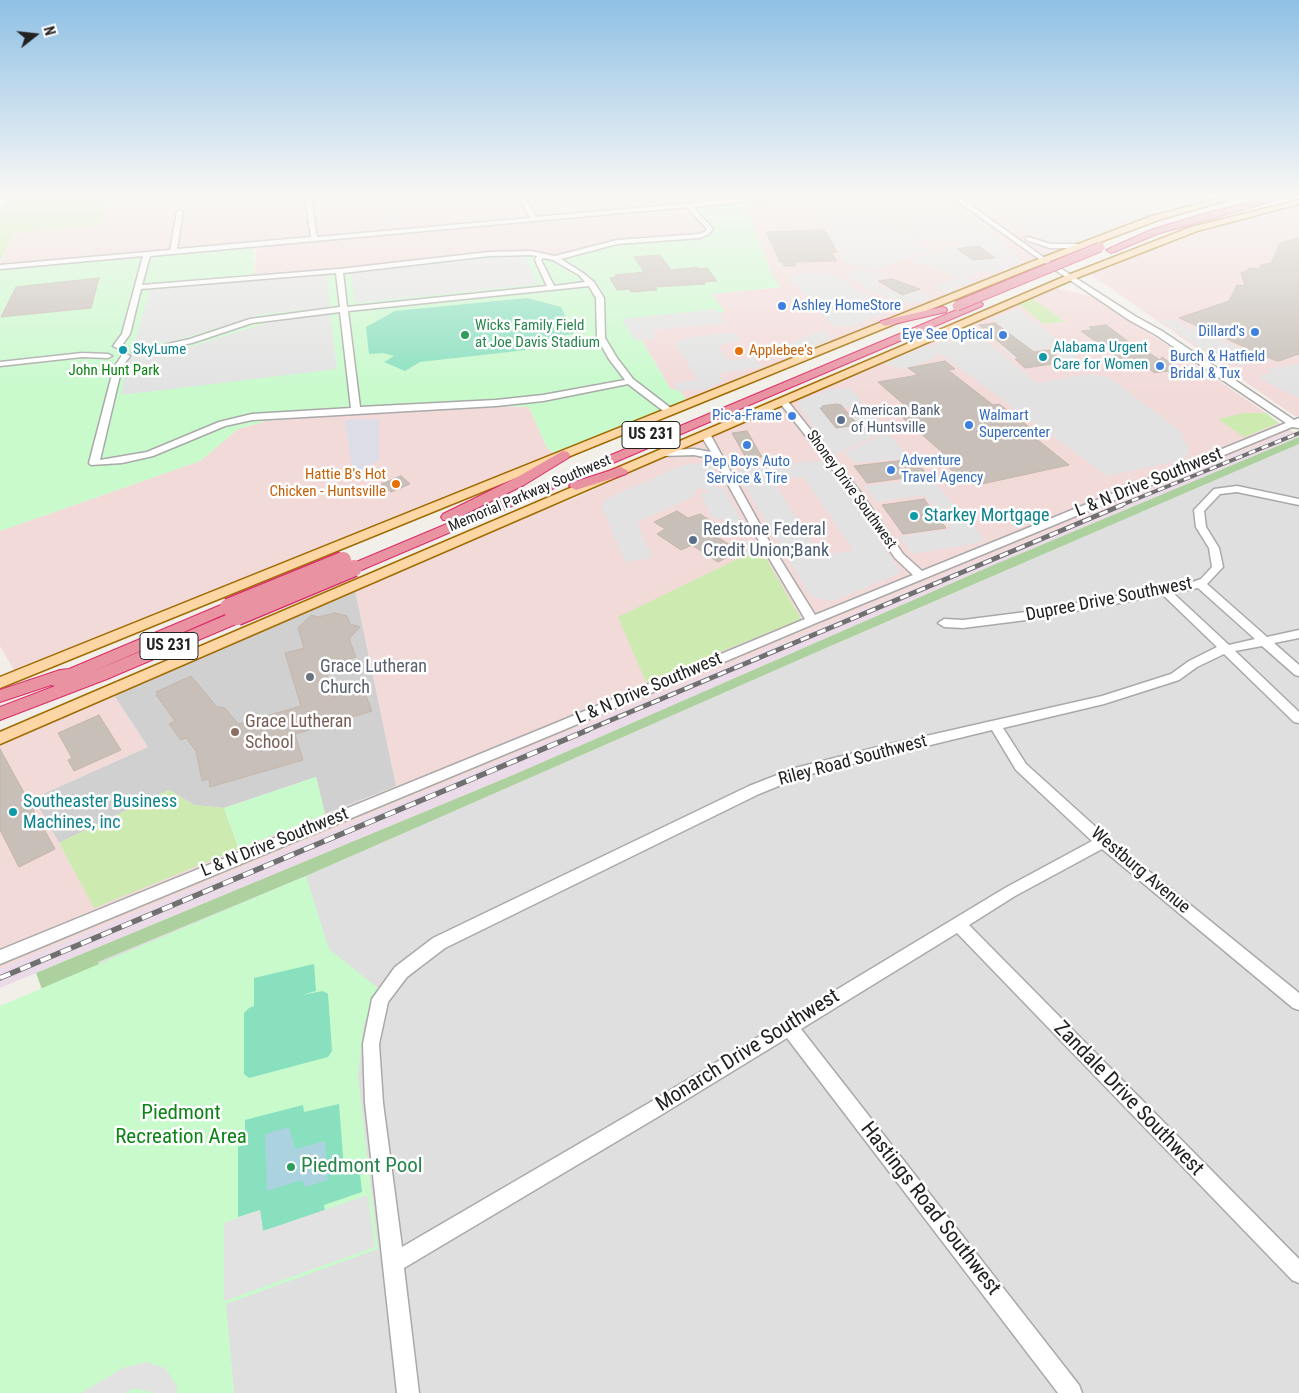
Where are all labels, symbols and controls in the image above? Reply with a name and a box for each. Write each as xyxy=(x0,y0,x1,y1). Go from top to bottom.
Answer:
north arrow xyxy=(10,10,60,60)
text: N xyxy=(41,25,58,37)
place label: Ashley HomeStore xyxy=(792,297,901,315)
marker: Ashley HomeStore xyxy=(776,300,788,312)
place label: Wicks Family Field at Joe Davis Stadium xyxy=(475,317,600,352)
place label: Dillard's xyxy=(1198,323,1245,341)
place label: Eye See Optical xyxy=(902,326,993,344)
marker: Dillard's xyxy=(1249,326,1261,338)
marker: Wicks Family Field at Joe Davis Stadium xyxy=(459,329,471,341)
marker: Eye See Optical xyxy=(997,329,1009,341)
place label: Alabama Urgent Care for Women xyxy=(1053,339,1148,374)
place label: SkyLume xyxy=(133,341,186,359)
place label: Applebee's xyxy=(749,342,813,360)
marker: SkyLume xyxy=(117,344,129,356)
marker: Applebee's xyxy=(733,345,745,357)
place label: Burch & Hatfield Bridal & Tux xyxy=(1170,348,1265,383)
marker: Alabama Urgent Care for Women xyxy=(1037,351,1049,363)
marker: Burch & Hatfield Bridal & Tux xyxy=(1154,360,1166,372)
park label: John Hunt Park xyxy=(68,362,160,380)
place label: American Bank of Huntsville xyxy=(851,402,940,437)
place label: Pic-a-Frame xyxy=(712,407,782,425)
place label: Walmart Supercenter xyxy=(979,407,1050,442)
marker: Pic-a-Frame xyxy=(786,410,798,422)
marker: American Bank of Huntsville xyxy=(835,414,847,426)
marker: Walmart Supercenter xyxy=(963,419,975,431)
road number: US 231 xyxy=(622,422,680,448)
street label: Shoney Drive Southwest xyxy=(802,427,900,553)
marker: Pep Boys Auto Service & Tire xyxy=(741,439,753,451)
street label: L & N Drive Southwest xyxy=(1072,444,1226,522)
street label: Memorial Parkway Southwest xyxy=(446,452,614,536)
place label: Adventure Travel Agency xyxy=(901,452,983,487)
place label: Pep Boys Auto Service & Tire xyxy=(704,453,790,488)
marker: Adventure Travel Agency xyxy=(885,464,897,476)
place label: Hattie B's Hot Chicken - Huntsville xyxy=(269,466,386,501)
marker: Hattie B's Hot Chicken - Huntsville xyxy=(390,478,402,490)
place label: Starkey Mortgage xyxy=(924,505,1049,527)
marker: Starkey Mortgage xyxy=(908,510,920,522)
place label: Redstone Federal Credit Union;Bank xyxy=(703,519,829,562)
marker: Redstone Federal Credit Union;Bank xyxy=(687,534,699,546)
street label: Dupree Drive Southwest xyxy=(1024,573,1194,627)
road number: US 231 xyxy=(140,632,198,659)
street label: L & N Drive Southwest xyxy=(573,648,725,730)
place label: Grace Lutheran Church xyxy=(320,656,427,699)
marker: Grace Lutheran Church xyxy=(304,671,316,683)
place label: Grace Lutheran School xyxy=(245,711,352,754)
marker: Grace Lutheran School xyxy=(229,726,241,738)
street label: Riley Road Southwest xyxy=(776,731,930,791)
place label: Southeaster Business Machines, inc xyxy=(23,791,177,834)
street label: L & N Drive Southwest xyxy=(198,804,352,882)
marker: Southeaster Business Machines, inc xyxy=(7,806,19,818)
street label: Westburg Avenue xyxy=(1086,823,1194,919)
street label: Monarch Drive Southwest xyxy=(652,984,844,1118)
street label: Zandale Drive Southwest xyxy=(1048,1016,1208,1182)
park label: Piedmont Recreation Area xyxy=(115,1101,247,1151)
street label: Hastings Road Southwest xyxy=(855,1117,1005,1301)
place label: Piedmont Pool xyxy=(301,1154,423,1180)
marker: Piedmont Pool xyxy=(285,1161,297,1173)

